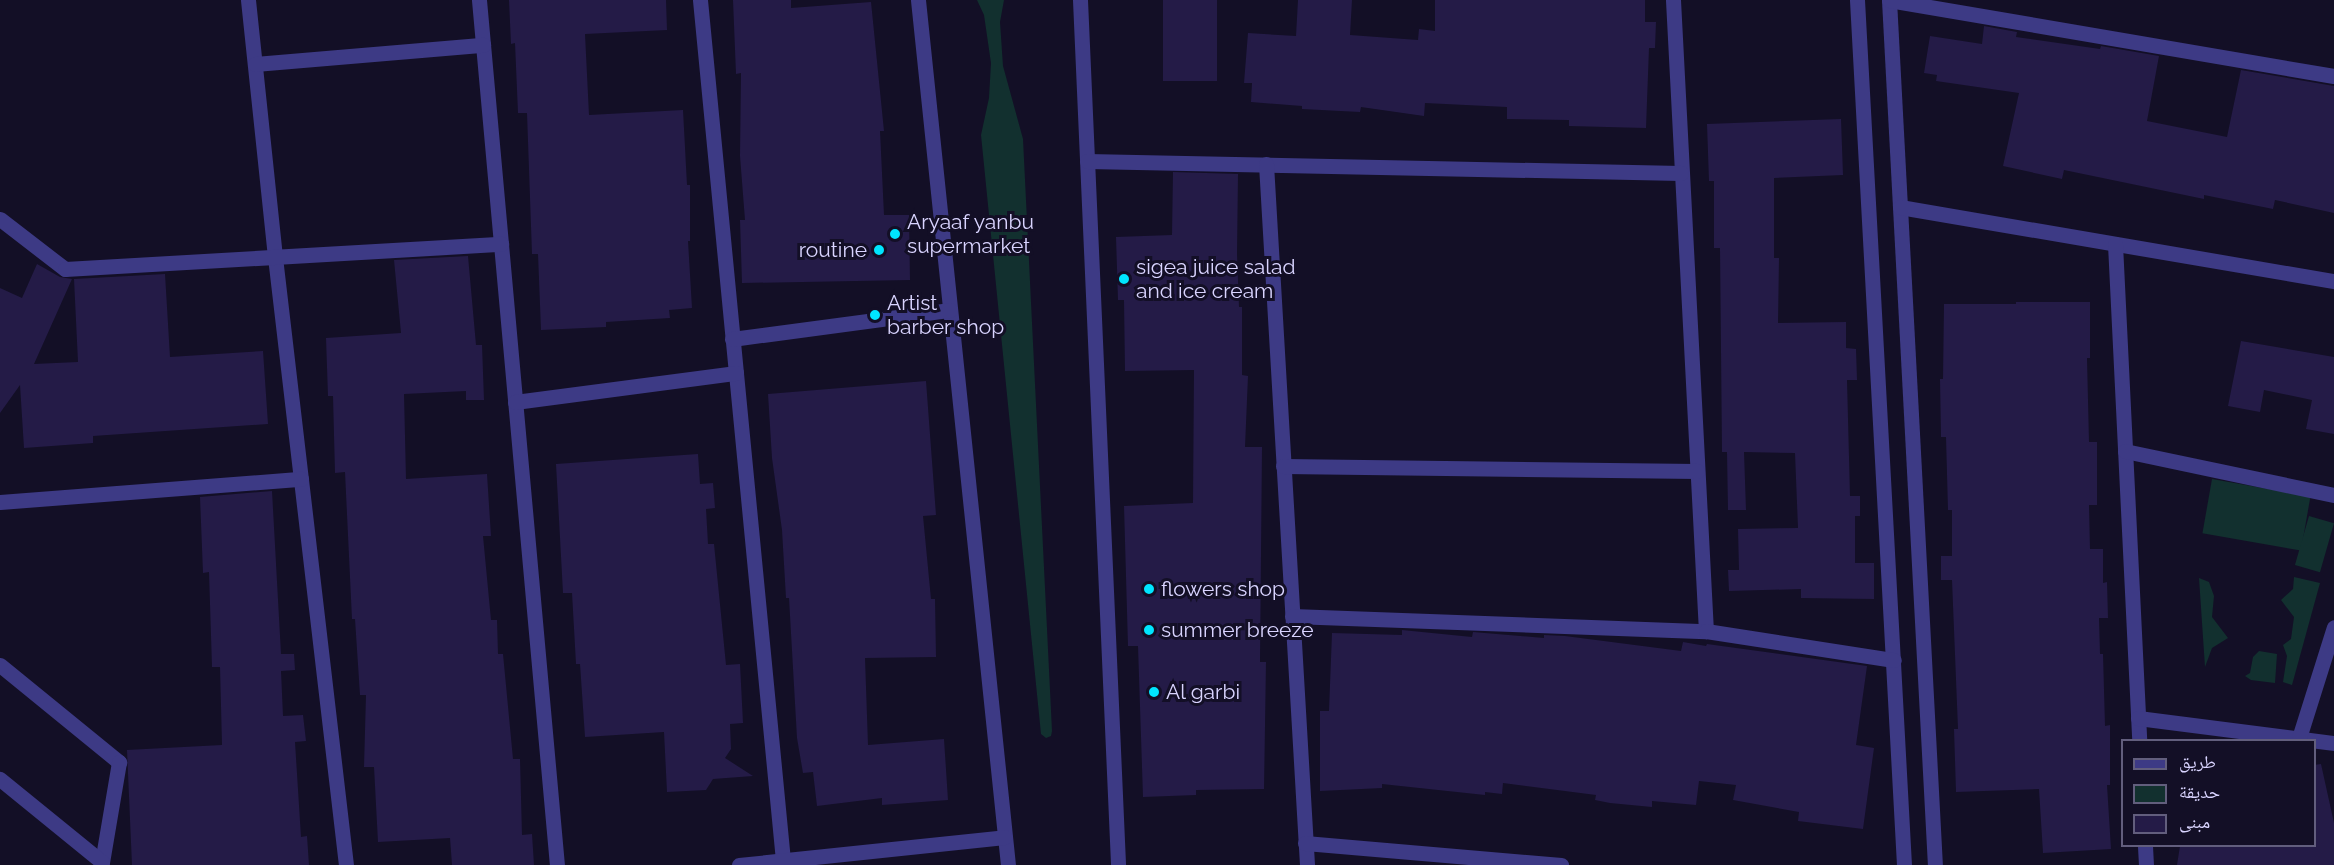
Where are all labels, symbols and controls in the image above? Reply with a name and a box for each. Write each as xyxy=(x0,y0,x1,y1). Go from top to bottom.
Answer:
place label: Aryaaf yanbu supermarket xyxy=(907,209,1035,259)
marker: Aryaaf yanbu supermarket xyxy=(888,227,902,241)
place label: routine xyxy=(799,237,867,263)
marker: routine xyxy=(872,243,886,257)
place label: sigea juice salad and ice cream xyxy=(1136,254,1296,304)
marker: sigea juice salad and ice cream xyxy=(1117,272,1131,286)
place label: Artist barber shop xyxy=(887,290,1005,340)
marker: Artist barber shop xyxy=(868,308,882,322)
place label: flowers shop xyxy=(1161,576,1285,602)
marker: flowers shop xyxy=(1142,582,1156,596)
place label: summer breeze xyxy=(1161,617,1314,643)
marker: summer breeze xyxy=(1142,623,1156,637)
place label: Al garbi xyxy=(1166,679,1241,705)
marker: Al garbi xyxy=(1147,685,1161,699)
legend xyxy=(2121,739,2316,847)
text: طريق xyxy=(2179,751,2216,772)
text: حديقة xyxy=(2179,781,2220,802)
text: مبنى xyxy=(2179,811,2210,832)

